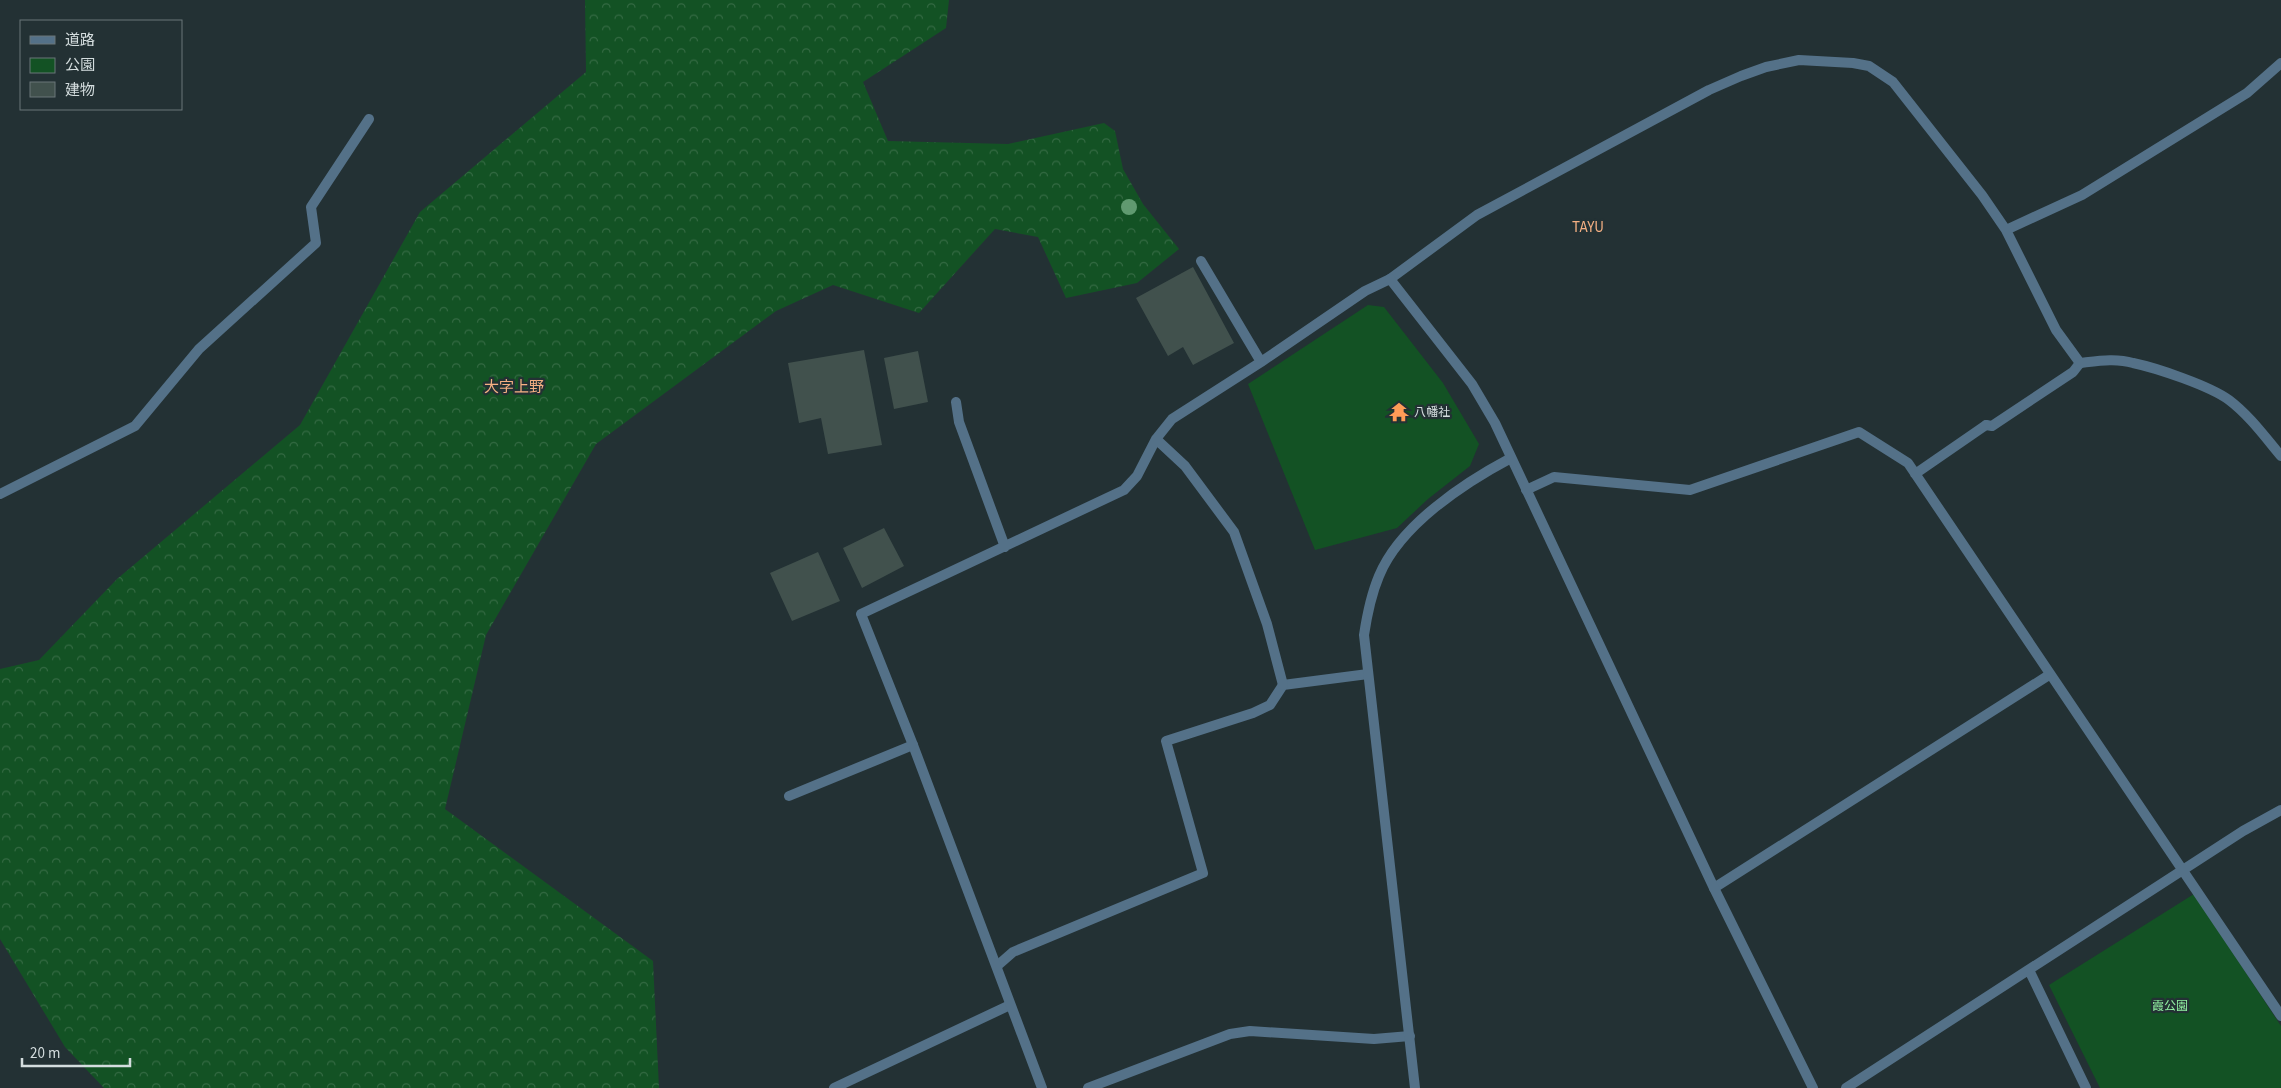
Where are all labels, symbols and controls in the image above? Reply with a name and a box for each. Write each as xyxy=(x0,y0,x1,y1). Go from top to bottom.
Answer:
legend xyxy=(20,20,182,110)
text: 道路 xyxy=(65,30,95,51)
text: 公園 xyxy=(65,55,95,76)
text: 建物 xyxy=(65,80,95,101)
district label: TAYU xyxy=(1572,217,1604,238)
district label: 大字上野 xyxy=(484,377,544,398)
temple icon: 八幡社 xyxy=(1388,401,1410,423)
place label: 八幡社 xyxy=(1414,404,1450,421)
park label: 霞公園 xyxy=(2152,998,2188,1015)
scale bar xyxy=(22,1036,130,1068)
text: 20 m xyxy=(30,1043,60,1064)

